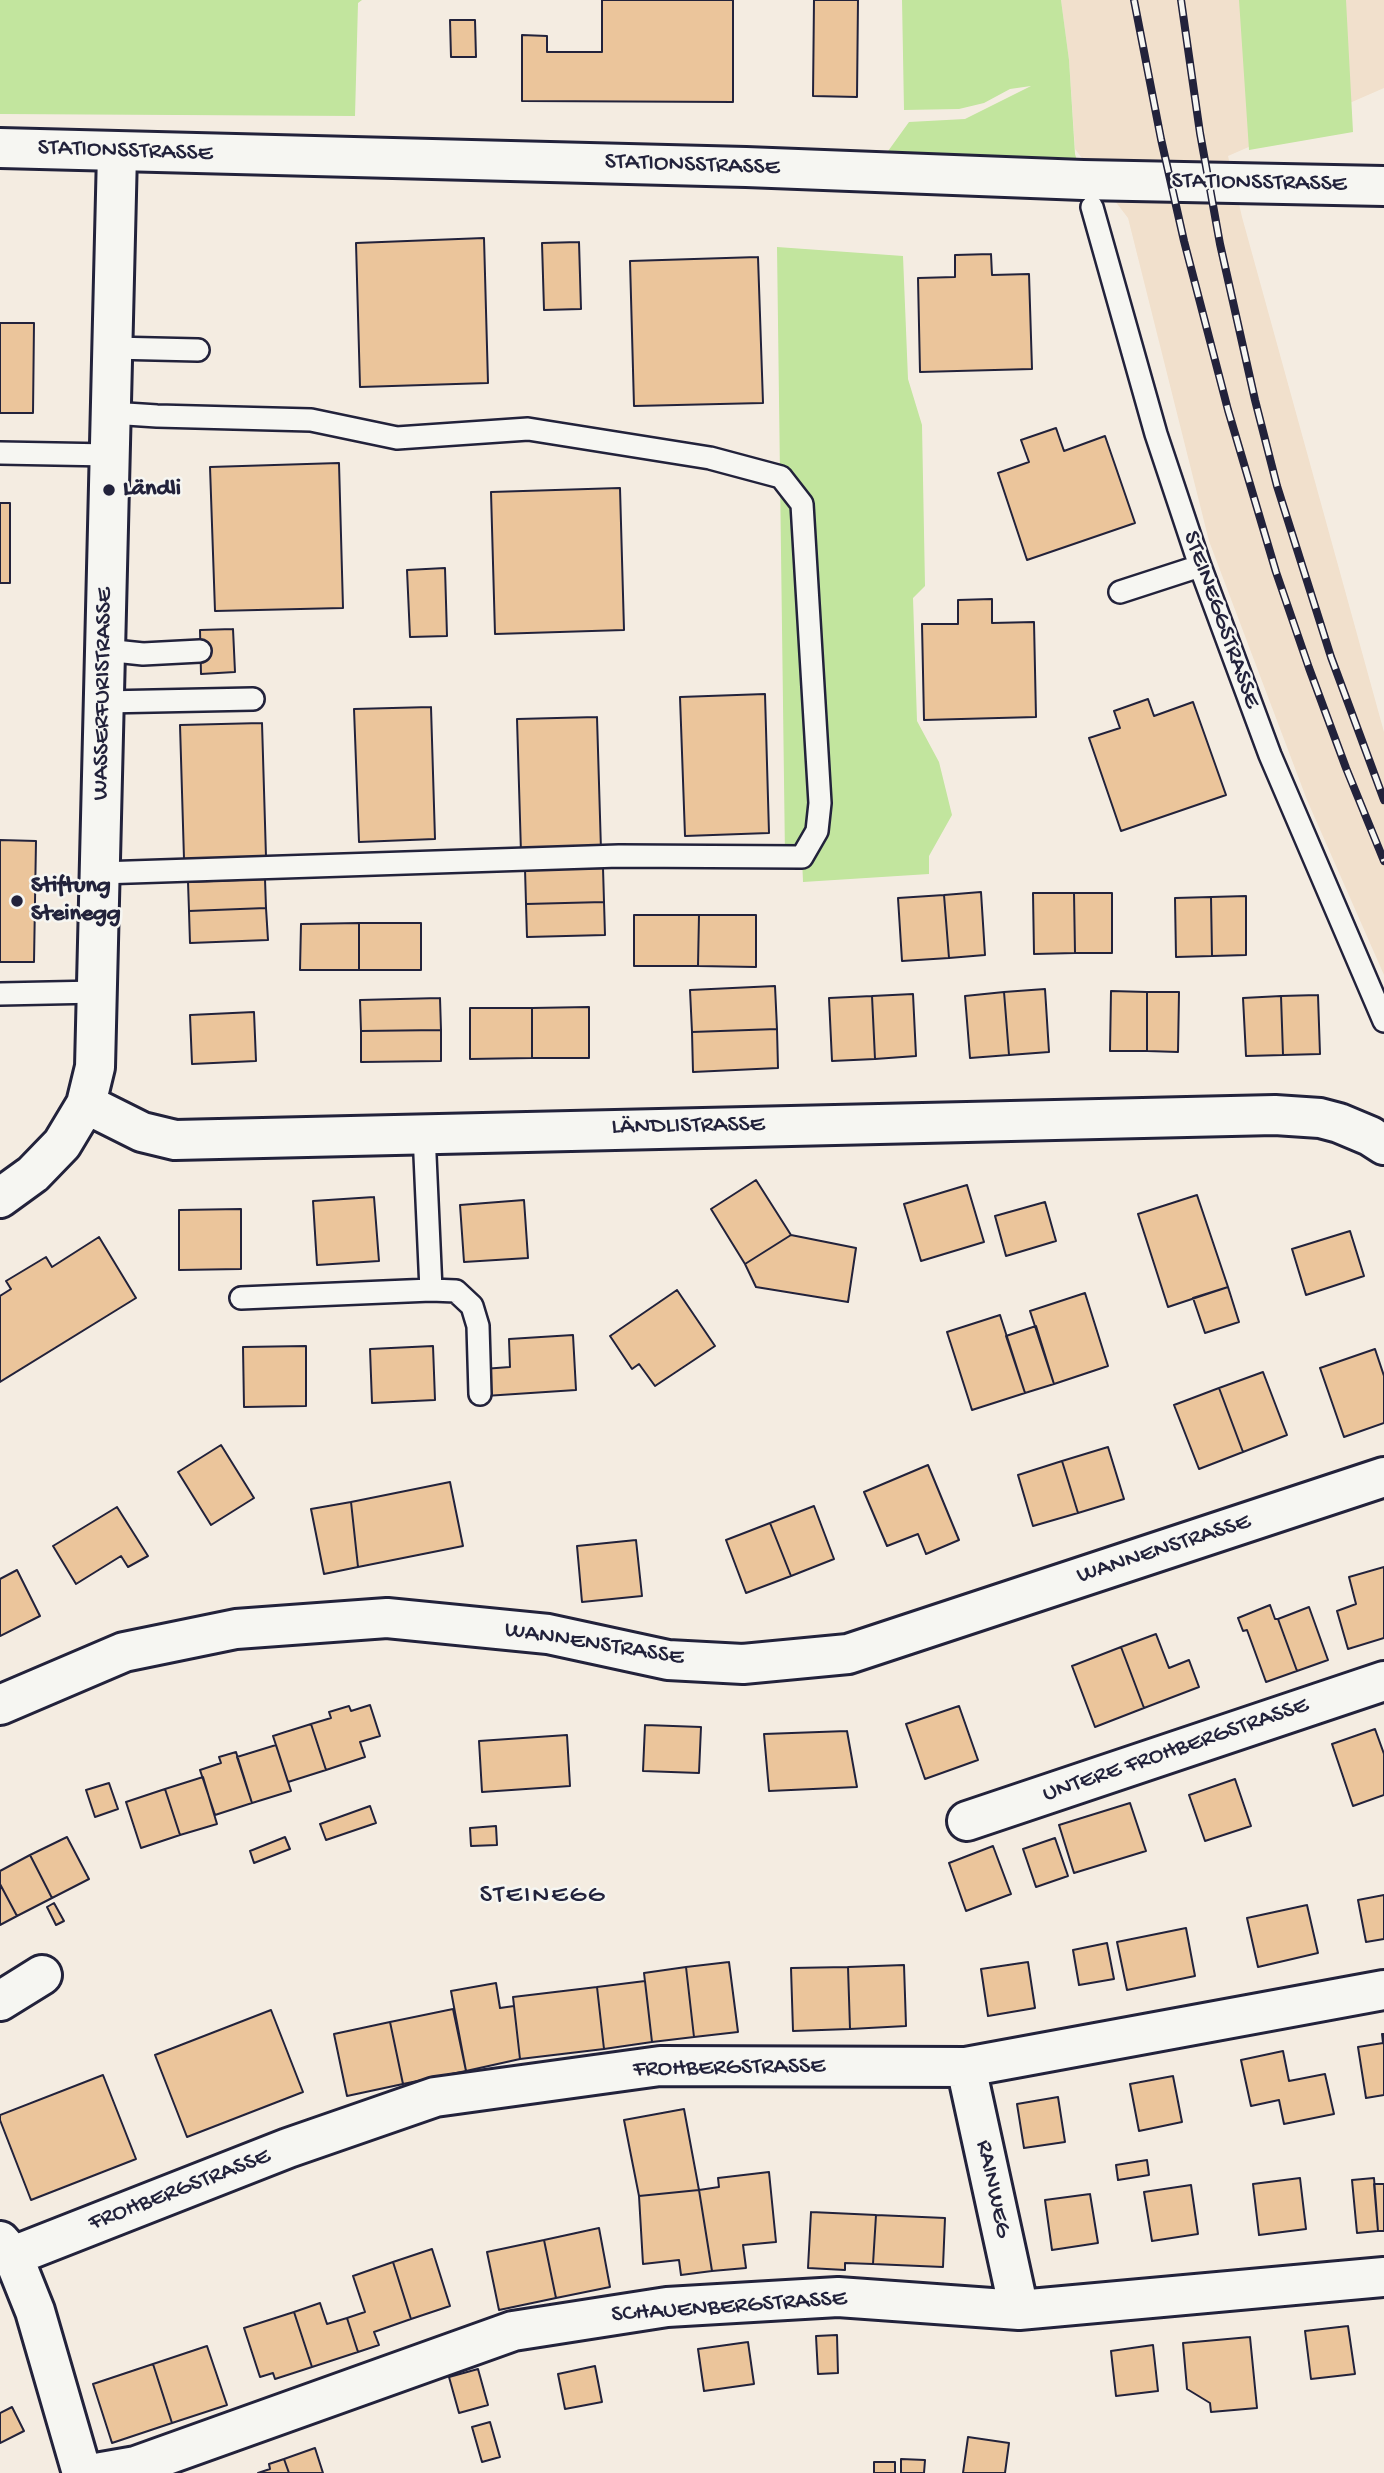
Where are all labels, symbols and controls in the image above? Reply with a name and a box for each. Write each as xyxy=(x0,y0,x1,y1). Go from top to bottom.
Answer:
street label: STATIONSSTRASSE xyxy=(37,135,213,169)
street label: STATIONSSTRASSE xyxy=(604,149,780,183)
street label: STATIONSSTRASSE xyxy=(1171,168,1347,200)
place label: Ländli xyxy=(123,476,181,504)
marker: Ländli xyxy=(101,482,117,498)
street label: STEINEGGSTRASSE xyxy=(1175,528,1265,712)
street label: WASSERFURISTRASSE xyxy=(88,587,120,801)
place label: Stiftung Steinegg xyxy=(31,873,121,929)
marker: Stiftung Steinegg xyxy=(9,893,25,909)
street label: LÄNDLISTRASSE xyxy=(611,1111,765,1143)
street label: WANNENSTRASSE xyxy=(1074,1508,1254,1592)
street label: WANNENSTRASSE xyxy=(502,1617,686,1673)
street label: UNTERE FROHBERGSTRASSE xyxy=(1039,1692,1313,1810)
district label: STEINEGG xyxy=(481,1881,605,1913)
street label: FROHBERGSTRASSE xyxy=(633,2053,825,2085)
street label: RAINWEG xyxy=(968,2138,1016,2240)
street label: FROHBERGSTRASSE xyxy=(85,2143,275,2239)
street label: SCHAUENBERGSTRASSE xyxy=(610,2285,848,2331)

